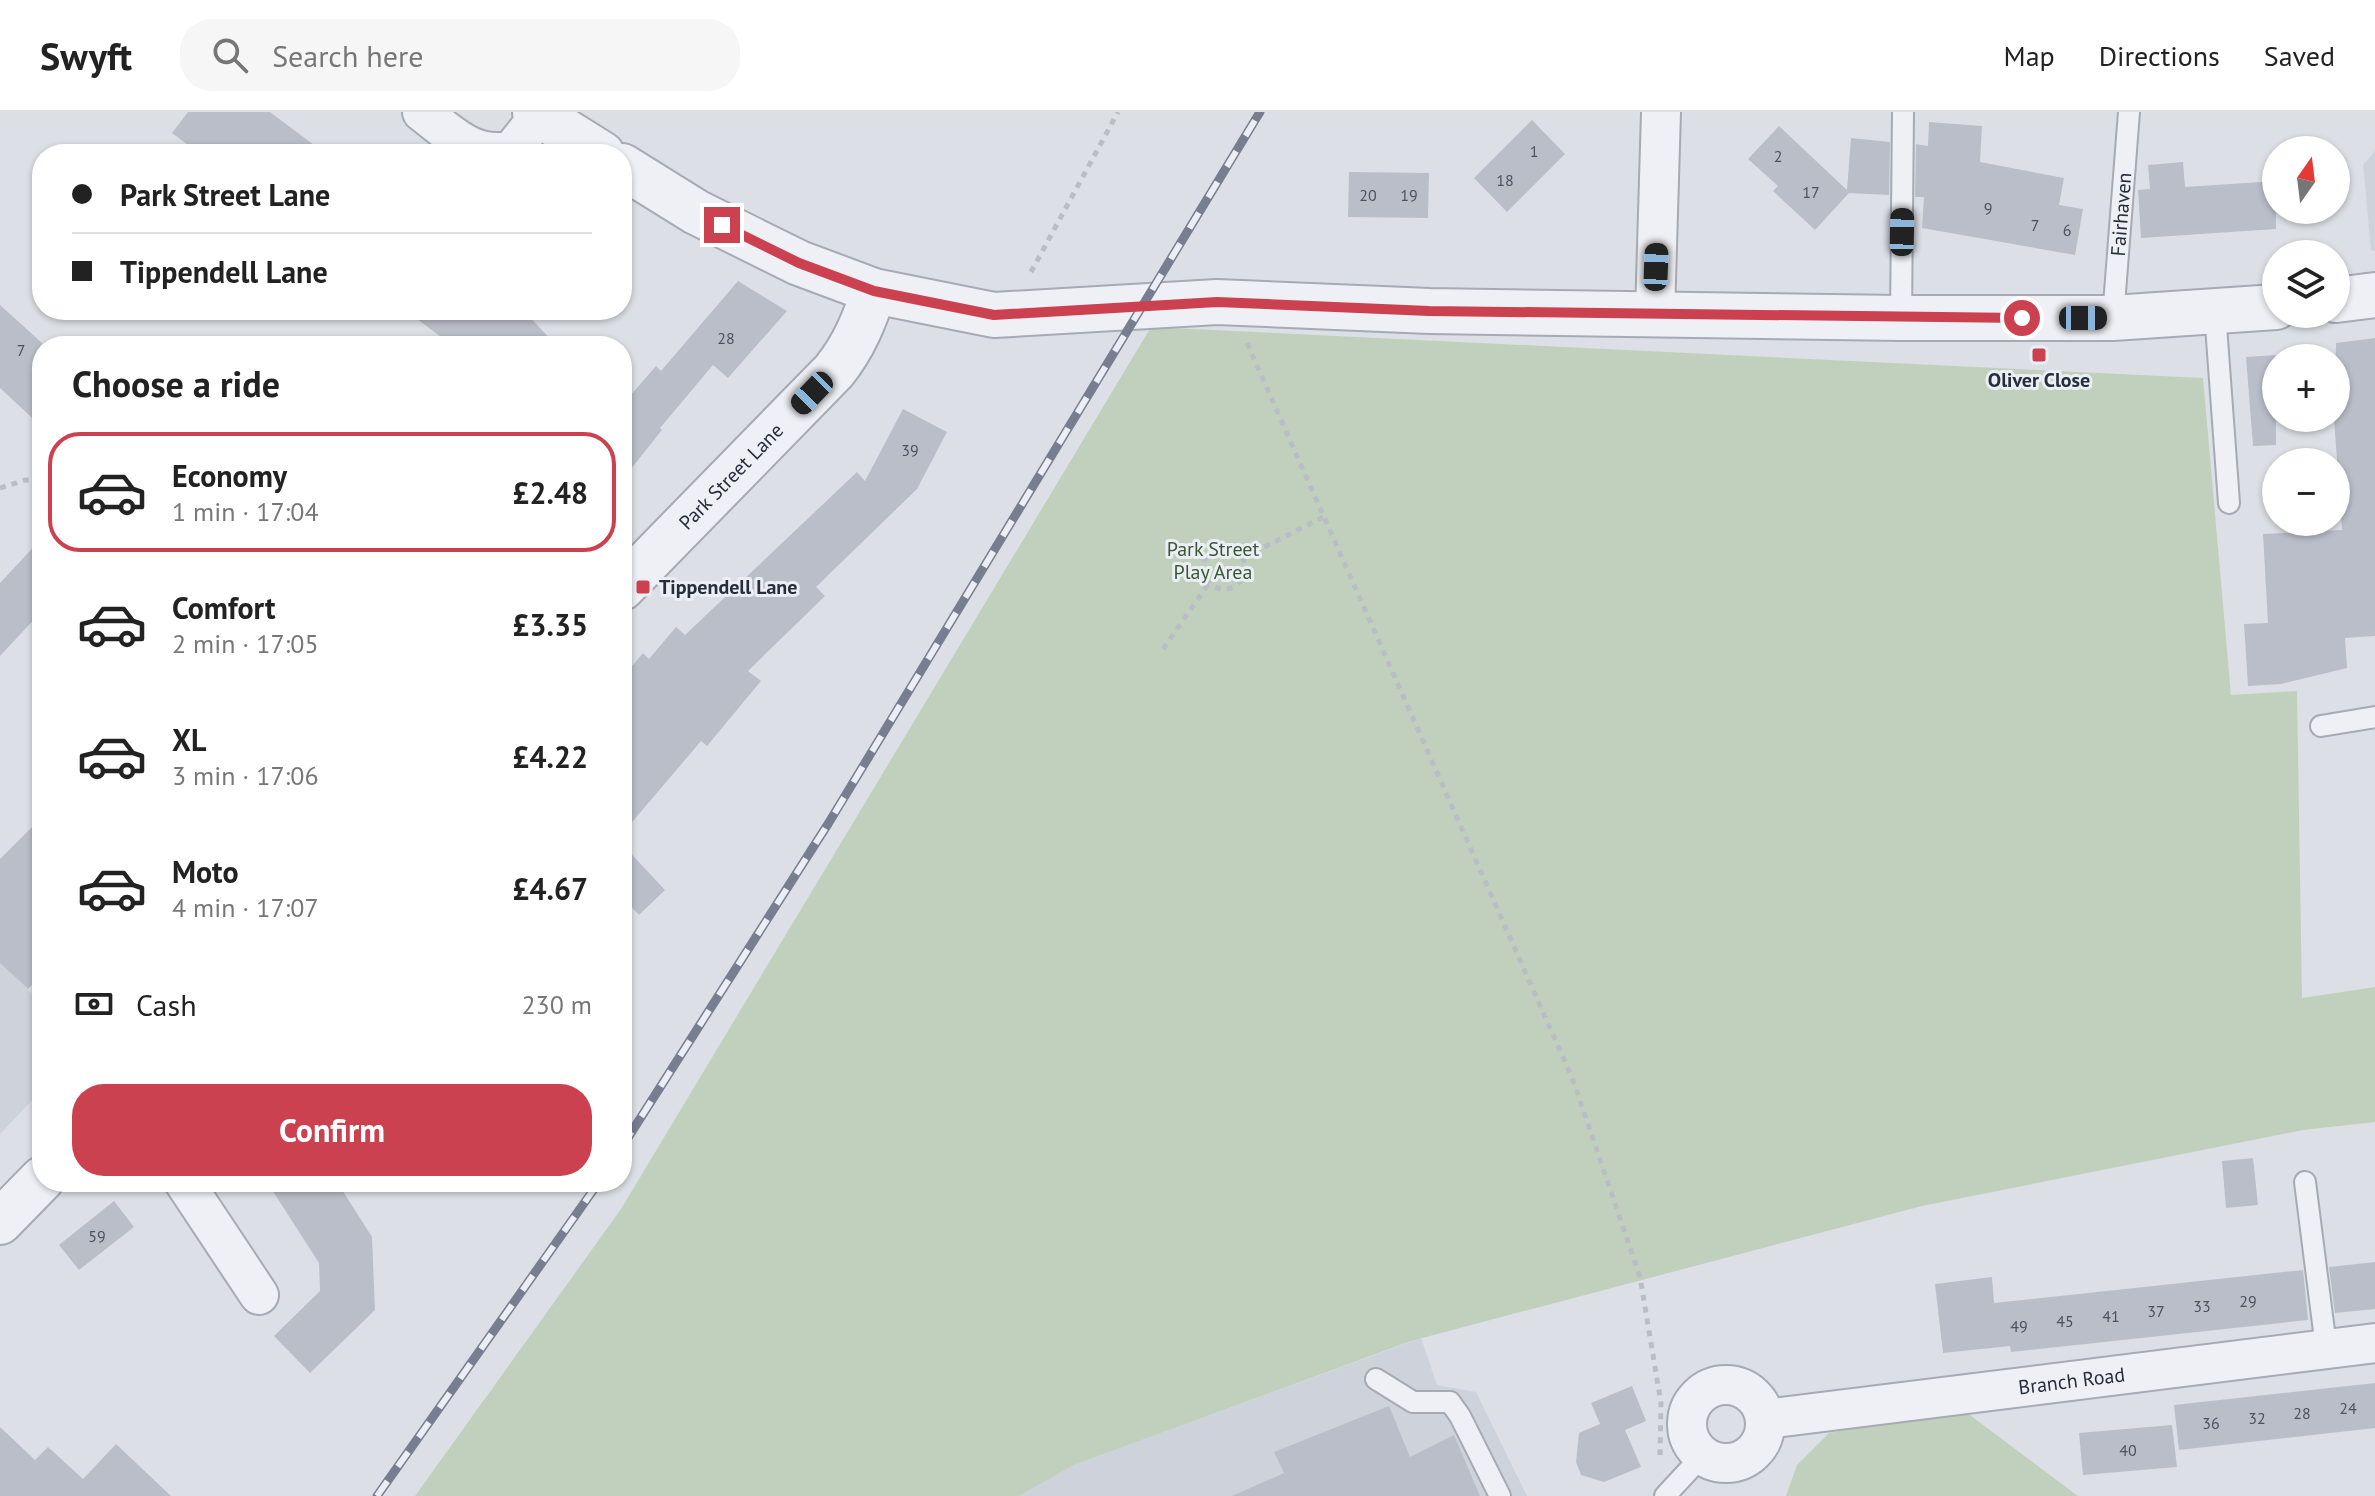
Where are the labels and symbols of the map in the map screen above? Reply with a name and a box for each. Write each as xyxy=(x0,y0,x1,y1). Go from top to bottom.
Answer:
north arrow xyxy=(2262,136,2350,224)
house number: 1 xyxy=(1530,141,1538,161)
house number: 2 xyxy=(1774,146,1782,166)
house number: 18 xyxy=(1496,170,1514,190)
street label: Fairhaven xyxy=(2105,171,2137,257)
house number: 17 xyxy=(1802,182,1820,202)
house number: 20 xyxy=(1359,185,1377,205)
house number: 19 xyxy=(1400,185,1418,205)
house number: 9 xyxy=(1984,198,1992,218)
route end xyxy=(704,207,740,243)
car xyxy=(1890,208,1914,256)
house number: 7 xyxy=(2031,215,2039,235)
house number: 6 xyxy=(2063,220,2071,240)
car xyxy=(1643,243,1669,291)
route start xyxy=(2004,300,2040,336)
car xyxy=(2059,306,2107,330)
house number: 28 xyxy=(717,328,735,348)
house number: 7 xyxy=(17,340,25,360)
marker: Oliver Close xyxy=(2030,346,2048,364)
car xyxy=(787,367,837,419)
place label: Oliver Close xyxy=(1988,367,2090,393)
street label: Park Street Lane xyxy=(673,418,789,535)
house number: 39 xyxy=(901,440,919,460)
park label: Park Street Play Area xyxy=(1167,536,1260,585)
place label: Tippendell Lane xyxy=(659,574,797,600)
marker: Tippendell Lane xyxy=(634,578,652,596)
house number: 59 xyxy=(88,1226,106,1246)
house number: 29 xyxy=(2239,1291,2257,1311)
house number: 33 xyxy=(2193,1296,2211,1316)
house number: 37 xyxy=(2147,1301,2165,1321)
house number: 41 xyxy=(2102,1306,2120,1326)
house number: 45 xyxy=(2056,1311,2074,1331)
house number: 49 xyxy=(2010,1316,2028,1336)
street label: Branch Road xyxy=(2017,1361,2126,1400)
house number: 24 xyxy=(2339,1398,2357,1418)
house number: 28 xyxy=(2293,1403,2311,1423)
house number: 32 xyxy=(2248,1408,2266,1428)
house number: 36 xyxy=(2202,1413,2220,1433)
house number: 40 xyxy=(2119,1440,2137,1460)

